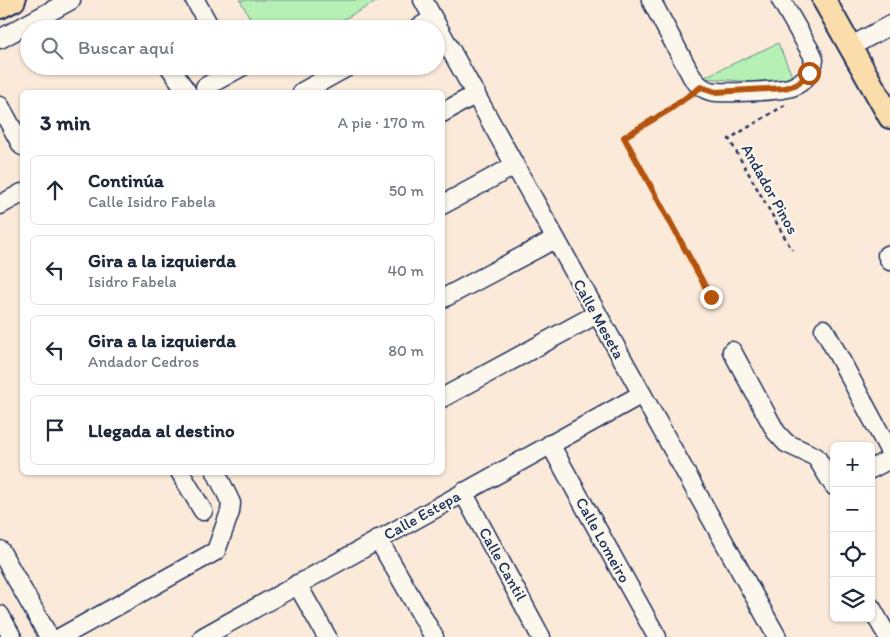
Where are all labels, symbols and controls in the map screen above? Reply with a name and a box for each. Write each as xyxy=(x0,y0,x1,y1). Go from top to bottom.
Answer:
search box xyxy=(20,20,445,75)
icon: search xyxy=(38,34,66,62)
text: Buscar aquí xyxy=(78,36,174,59)
route start xyxy=(798,62,821,85)
text: 3 min xyxy=(40,110,90,135)
text: A pie · 170 m xyxy=(338,113,425,132)
street label: Andador Pinos xyxy=(737,141,803,237)
text: Continúa xyxy=(88,169,164,192)
icon: ahead xyxy=(41,176,69,204)
text: 50 m xyxy=(389,181,424,200)
text: Calle Isidro Fabela xyxy=(88,192,216,211)
text: Gira a la izquierda xyxy=(88,249,236,272)
icon: left xyxy=(41,256,69,284)
text: 40 m xyxy=(387,261,424,280)
text: Isidro Fabela xyxy=(88,272,177,291)
street label: Calle Meseta xyxy=(569,276,629,362)
route end xyxy=(700,286,723,309)
text: Gira a la izquierda xyxy=(88,329,236,352)
icon: left xyxy=(41,336,69,364)
text: 80 m xyxy=(388,341,424,360)
text: Andador Cedros xyxy=(88,352,199,371)
icon: arrive xyxy=(41,416,69,444)
text: Llegada al destino xyxy=(88,419,235,442)
map controls xyxy=(830,442,875,622)
button: + xyxy=(830,442,875,487)
street label: Calle Estepa xyxy=(380,486,464,544)
button: − xyxy=(830,487,875,532)
street label: Calle Lomeiro xyxy=(572,494,634,586)
street label: Calle Cantil xyxy=(475,524,531,605)
button: locate xyxy=(830,532,875,577)
button: layers xyxy=(830,577,875,622)

